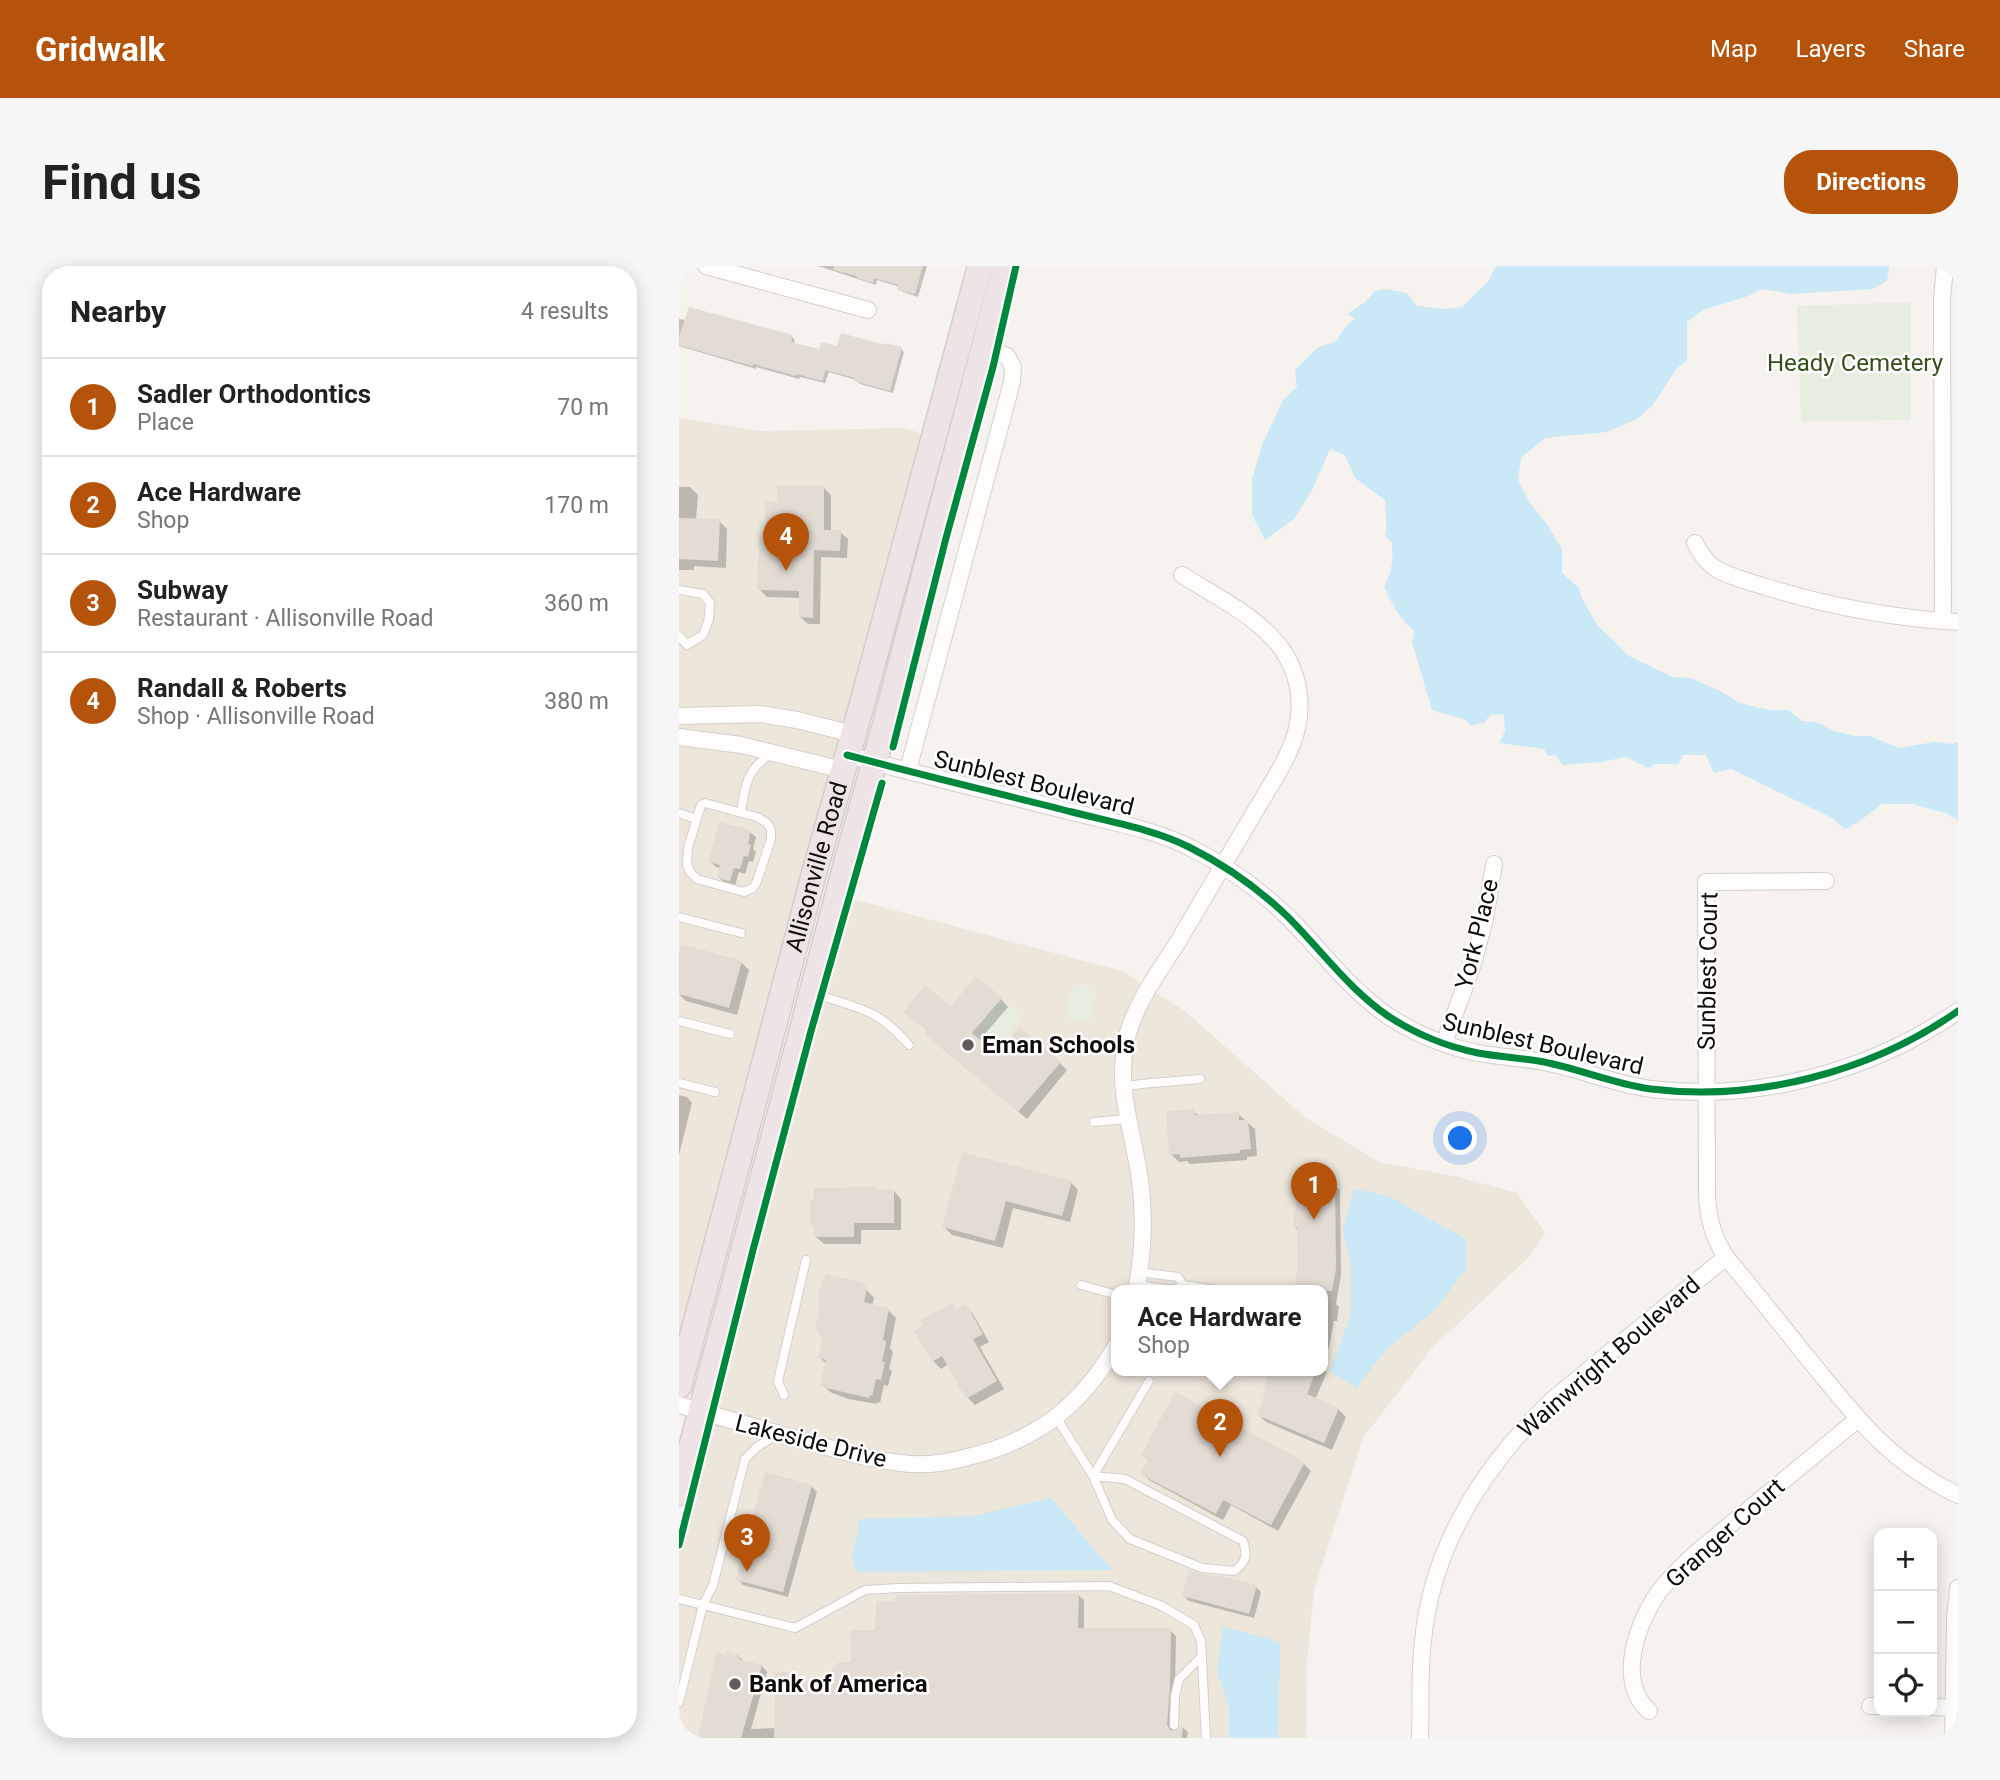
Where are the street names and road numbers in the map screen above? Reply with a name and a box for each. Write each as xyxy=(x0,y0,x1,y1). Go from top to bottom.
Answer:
street label: Sunblest Boulevard xyxy=(931,745,1137,821)
street label: Allisonville Road xyxy=(780,779,853,955)
street label: York Place xyxy=(1450,876,1504,992)
street label: Sunblest Court xyxy=(1693,892,1723,1050)
street label: Sunblest Boulevard xyxy=(1440,1007,1646,1081)
street label: Wainwright Boulevard xyxy=(1512,1270,1706,1444)
street label: Lakeside Drive xyxy=(732,1409,890,1473)
street label: Granger Court xyxy=(1660,1472,1790,1593)

